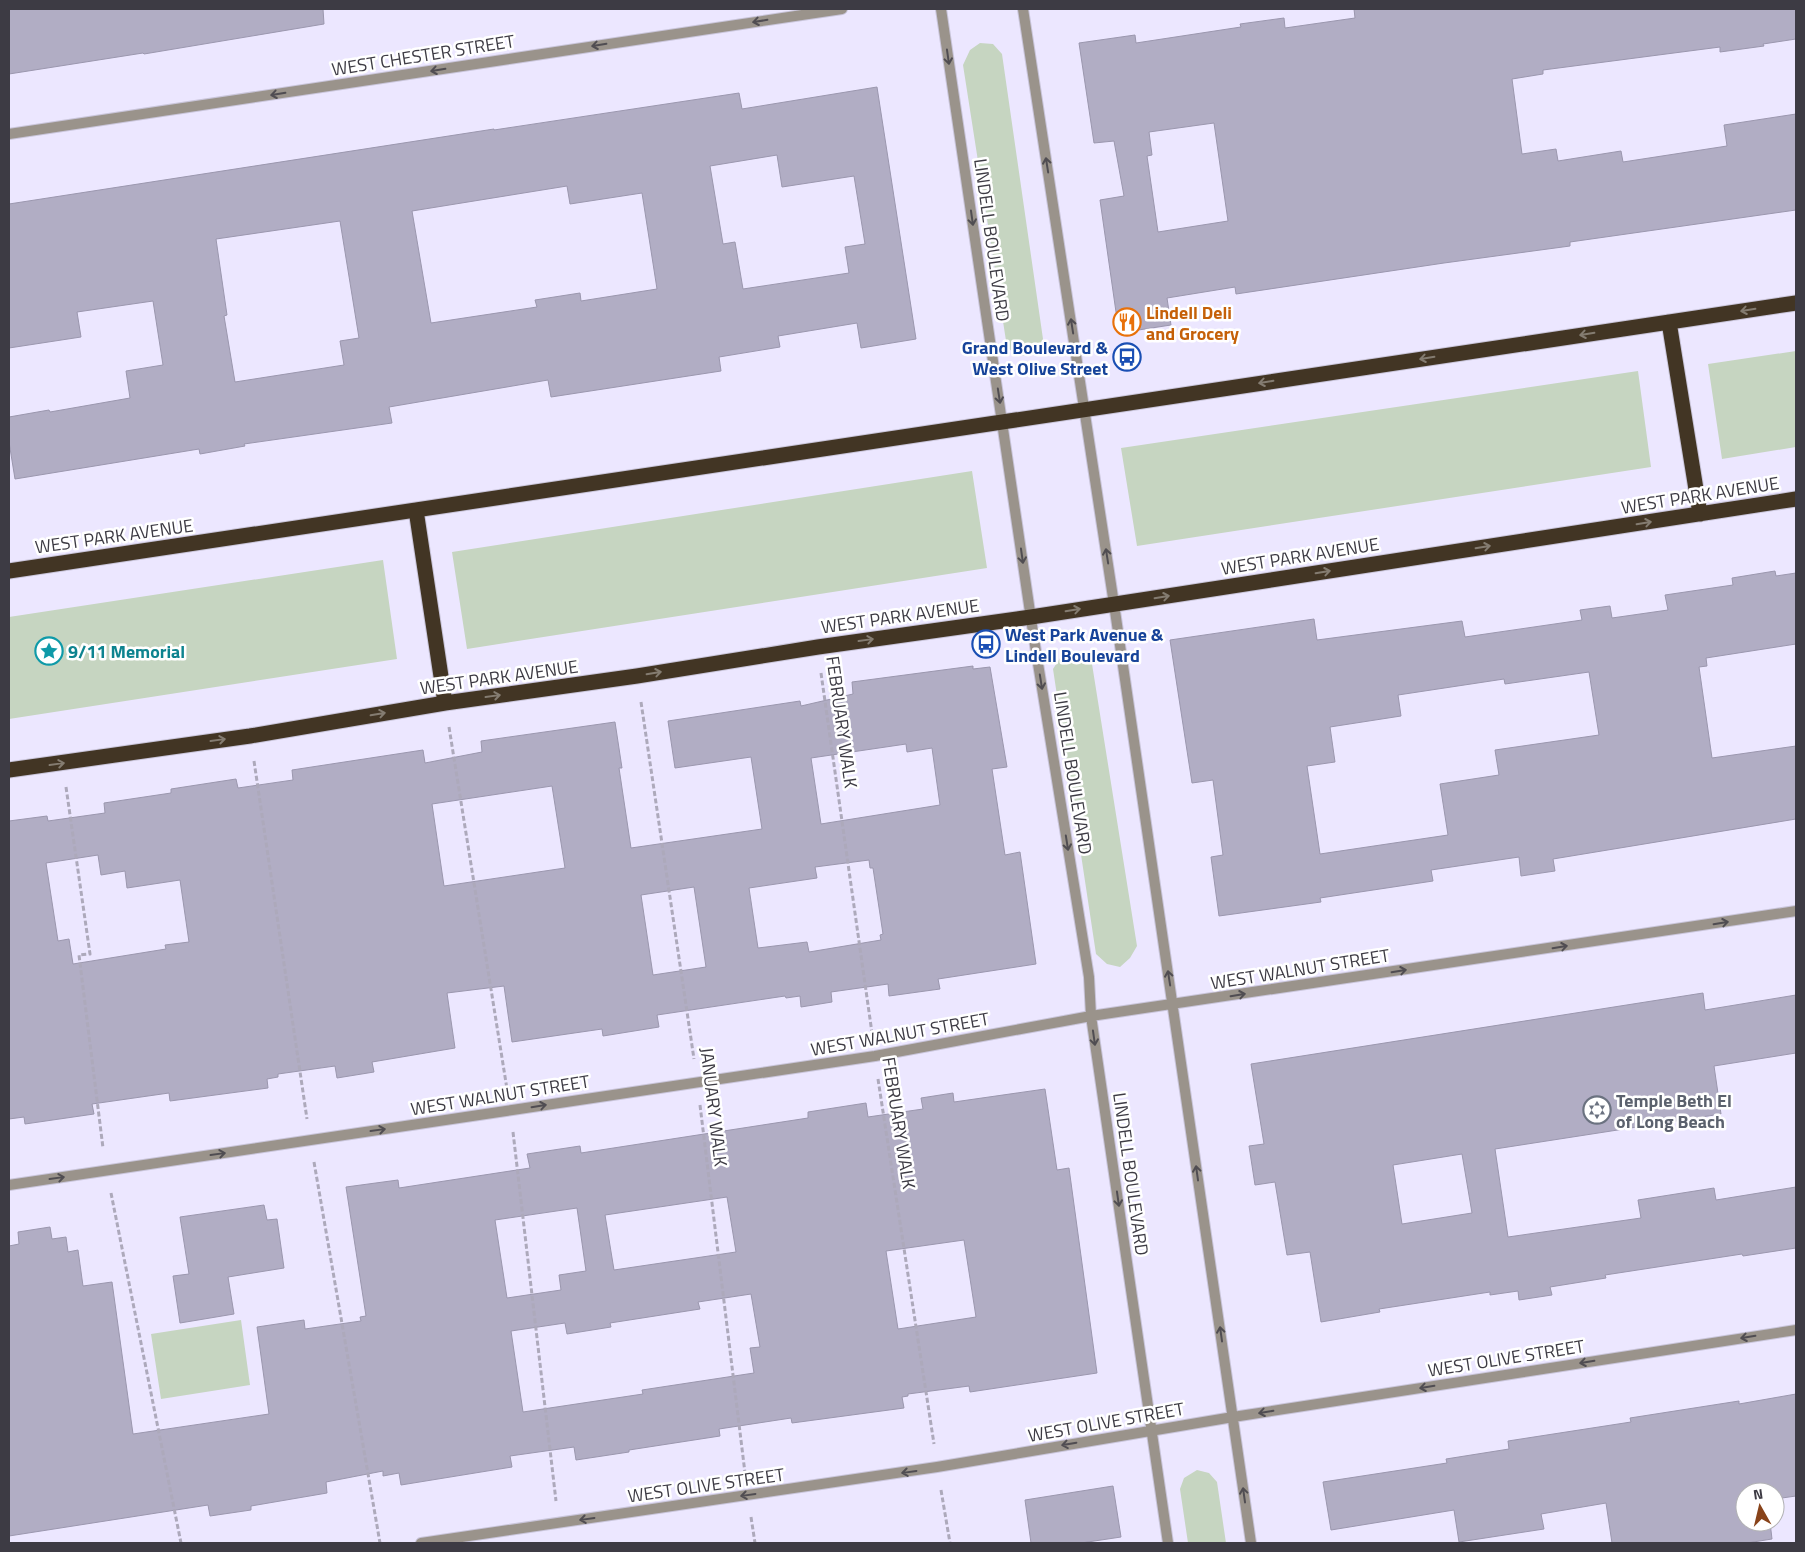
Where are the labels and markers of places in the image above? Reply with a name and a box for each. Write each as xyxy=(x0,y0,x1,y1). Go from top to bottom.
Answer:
place label: Lindell Deli and Grocery xyxy=(1146,299,1239,347)
restaurant icon: Lindell Deli and Grocery xyxy=(1112,307,1142,337)
place label: Grand Boulevard & West Olive Street xyxy=(962,334,1108,382)
bus stop icon: Grand Boulevard & West Olive Street xyxy=(1112,342,1142,372)
place label: West Park Avenue & Lindell Boulevard xyxy=(1005,621,1164,669)
bus stop icon: West Park Avenue & Lindell Boulevard xyxy=(971,629,1001,659)
place icon: 9/11 Memorial xyxy=(34,636,64,666)
place label: 9/11 Memorial xyxy=(68,638,185,665)
place label: Temple Beth El of Long Beach xyxy=(1616,1087,1732,1135)
synagogue icon: Temple Beth El of Long Beach xyxy=(1582,1095,1612,1125)

